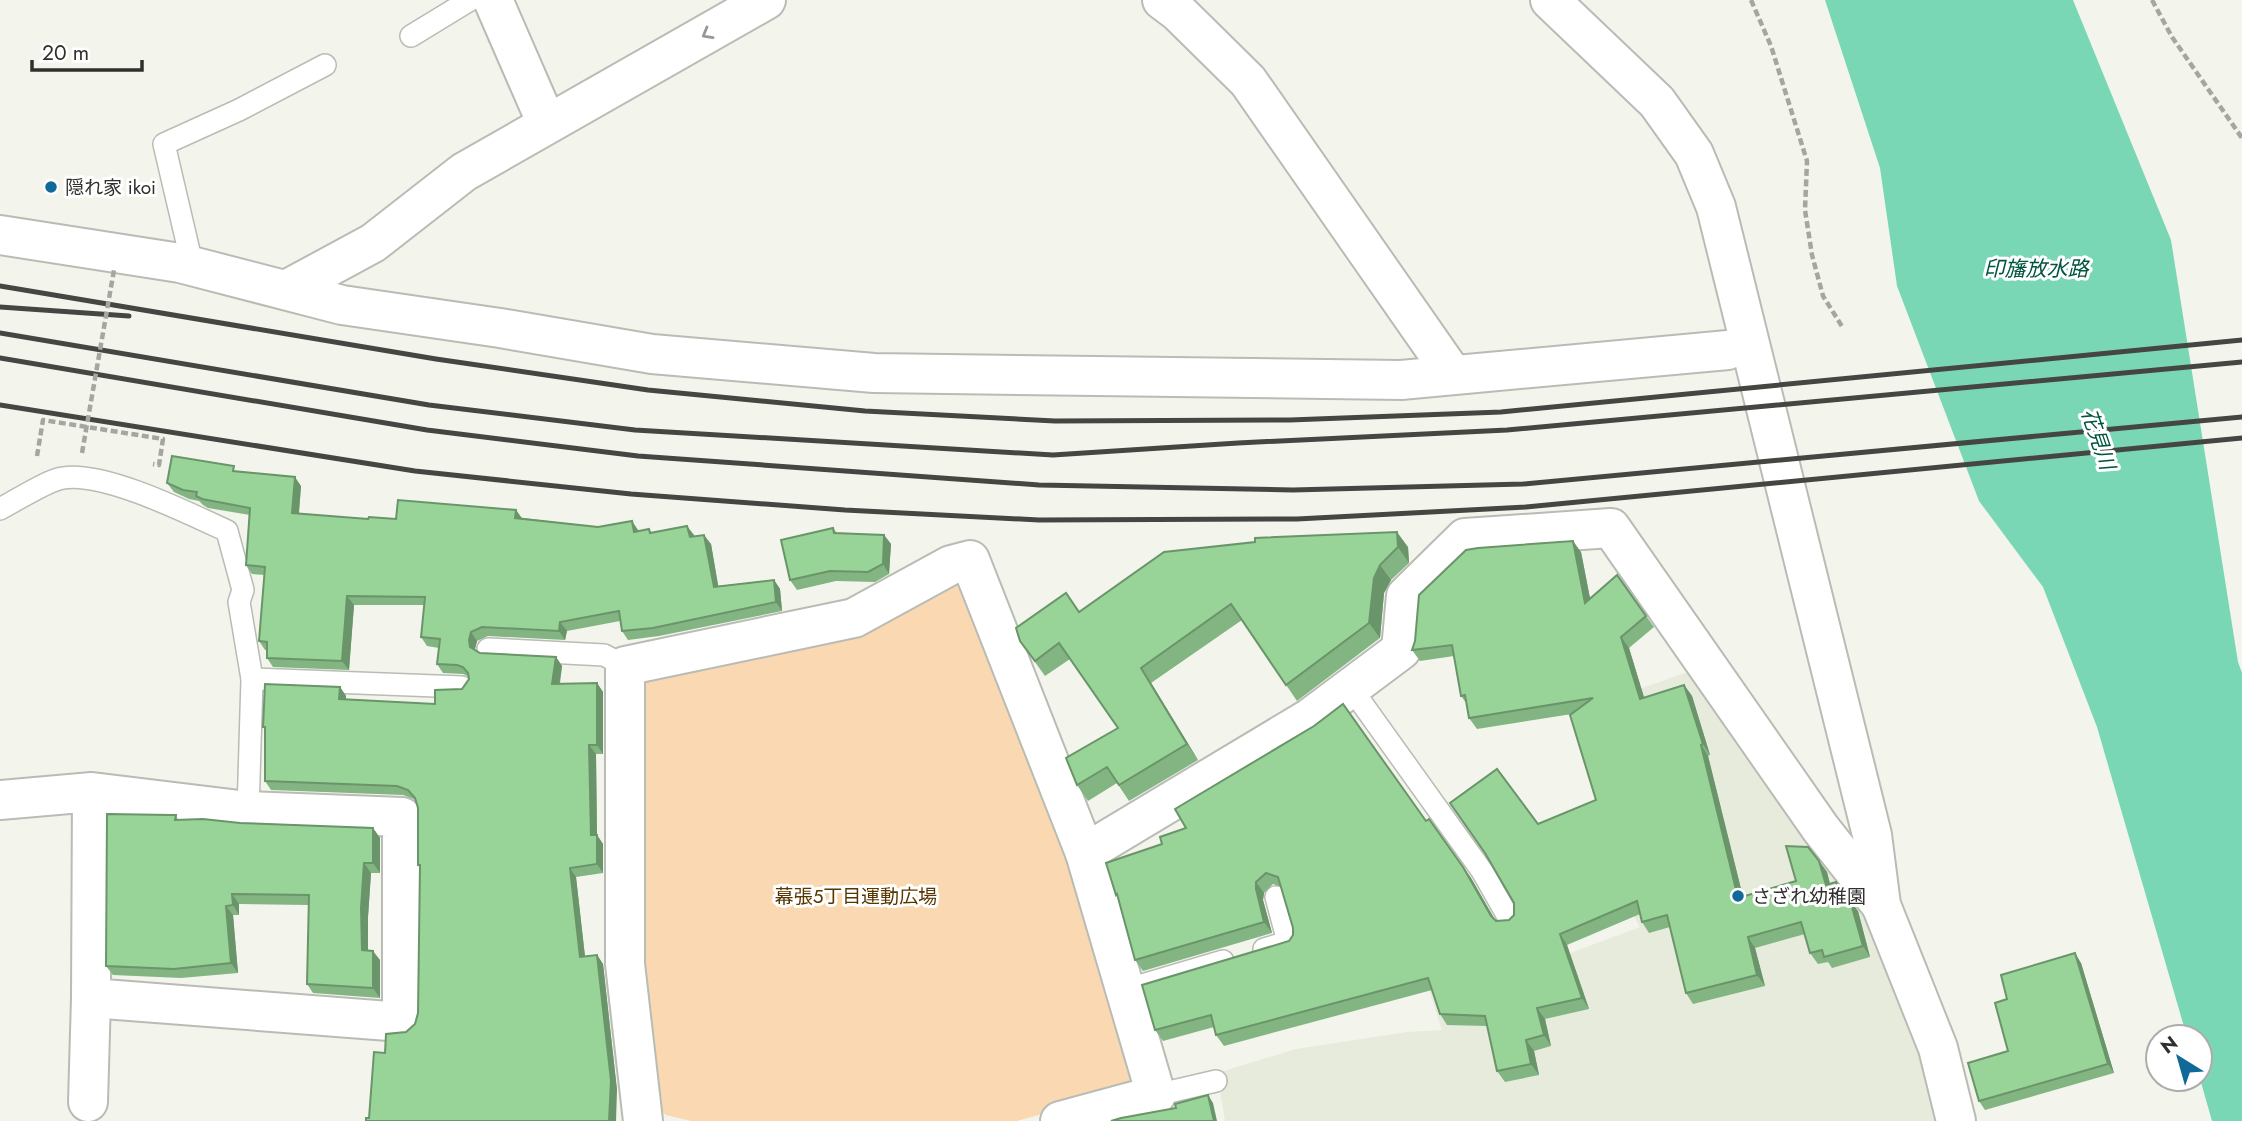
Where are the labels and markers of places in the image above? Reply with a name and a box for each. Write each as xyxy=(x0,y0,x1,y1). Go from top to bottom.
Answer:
place label: 隠れ家 ikoi xyxy=(65,174,156,201)
marker: 隠れ家 ikoi xyxy=(43,179,59,195)
place label: さざれ幼稚園 xyxy=(1752,883,1866,910)
marker: さざれ幼稚園 xyxy=(1730,888,1746,904)

